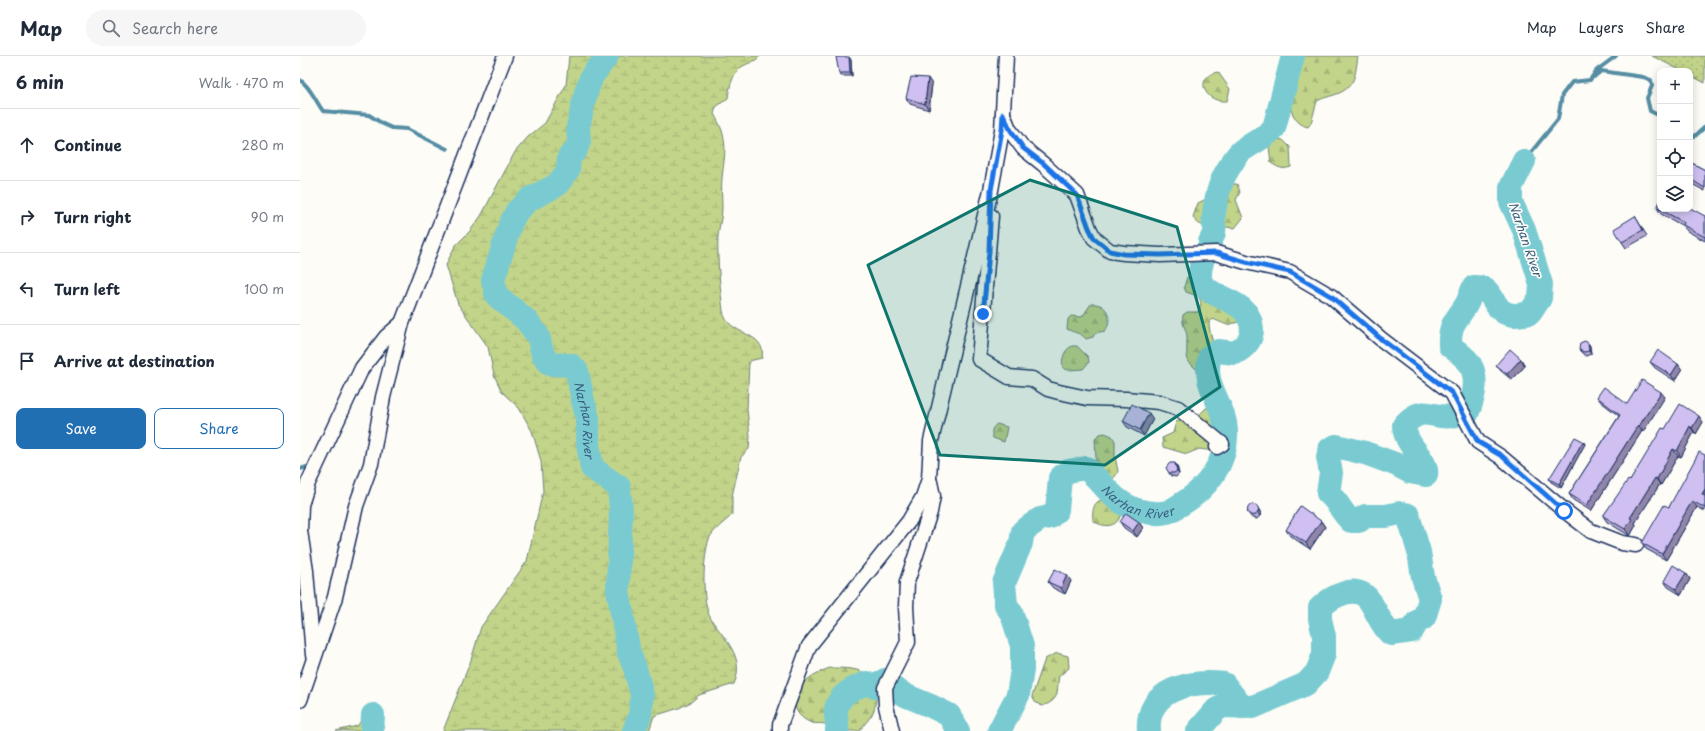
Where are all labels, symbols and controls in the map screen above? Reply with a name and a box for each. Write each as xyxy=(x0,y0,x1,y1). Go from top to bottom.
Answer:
search box xyxy=(86,10,366,46)
text: Map xyxy=(20,14,62,42)
text: Search here xyxy=(132,16,218,39)
icon: search xyxy=(100,17,122,39)
text: Map xyxy=(1527,17,1557,38)
text: Layers xyxy=(1579,17,1624,38)
text: Share xyxy=(1646,17,1685,38)
map controls xyxy=(1657,68,1693,212)
button: + xyxy=(1657,68,1693,104)
text: 6 min xyxy=(16,69,64,95)
text: Walk · 470 m xyxy=(199,73,284,92)
button: − xyxy=(1657,104,1693,140)
text: Continue xyxy=(54,133,122,156)
icon: ahead xyxy=(16,134,38,156)
text: 280 m xyxy=(242,135,284,154)
button: locate xyxy=(1657,140,1693,176)
button: layers xyxy=(1657,176,1693,212)
water label: Narhan River xyxy=(1505,199,1548,280)
text: Turn right xyxy=(54,205,131,228)
icon: right xyxy=(16,206,38,228)
text: 90 m xyxy=(251,207,284,226)
text: Turn left xyxy=(54,277,120,300)
icon: left xyxy=(16,278,38,300)
text: 100 m xyxy=(244,279,284,298)
route end xyxy=(974,305,992,323)
text: Arrive at destination xyxy=(54,349,215,372)
icon: arrive xyxy=(16,350,38,372)
water label: Narhan River xyxy=(570,380,600,461)
button: Save xyxy=(16,408,146,449)
button: Share xyxy=(154,408,284,449)
water label: Narhan River xyxy=(1098,480,1179,522)
route start xyxy=(1555,502,1573,520)

